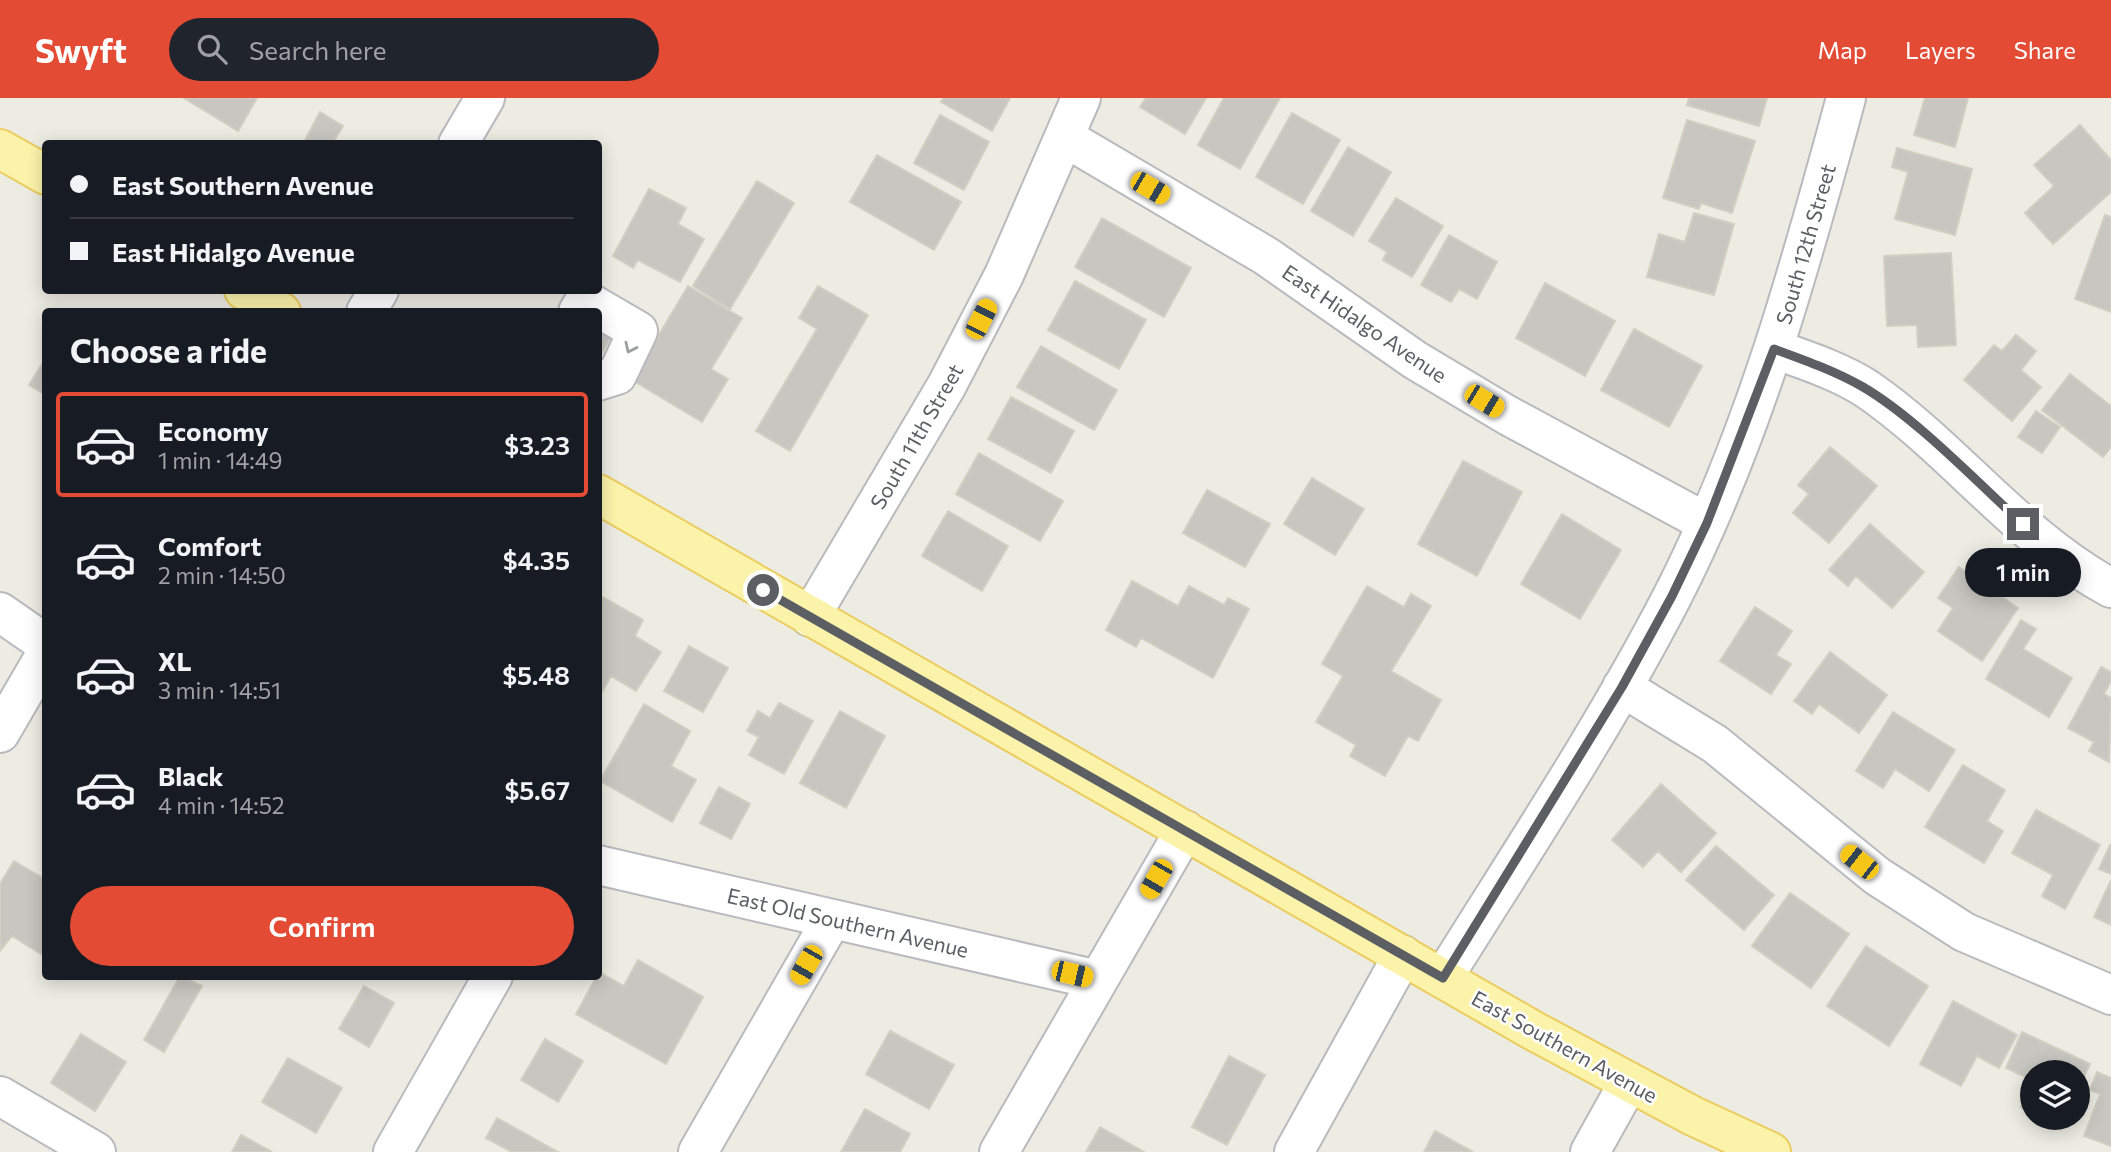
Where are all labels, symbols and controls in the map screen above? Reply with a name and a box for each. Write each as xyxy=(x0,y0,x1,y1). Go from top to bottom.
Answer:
search box xyxy=(169,18,659,81)
text: Swyft xyxy=(35,29,127,70)
icon: search xyxy=(193,30,231,68)
text: Search here xyxy=(249,34,386,65)
text: Map xyxy=(1818,35,1867,64)
text: Layers xyxy=(1905,35,1976,64)
text: Share xyxy=(2014,35,2076,64)
street label: South 12th Street xyxy=(1770,161,1840,327)
car xyxy=(1127,168,1174,208)
text: East Southern Avenue xyxy=(112,169,374,200)
text: East Hidalgo Avenue xyxy=(112,236,355,267)
street label: East Hidalgo Avenue xyxy=(1278,259,1452,387)
car xyxy=(963,296,1000,342)
text: Choose a ride xyxy=(70,330,267,370)
one-way arrow xyxy=(624,341,638,353)
street label: South 11th Street xyxy=(864,359,968,513)
car xyxy=(1461,381,1508,421)
icon: car xyxy=(74,413,137,476)
text: Economy xyxy=(158,415,269,446)
text: $3.23 xyxy=(504,429,570,460)
text: 1 min · 14:49 xyxy=(158,446,282,474)
route end xyxy=(2007,508,2039,540)
icon: car xyxy=(74,528,137,591)
text: Comfort xyxy=(158,530,261,561)
text: $4.35 xyxy=(503,544,570,575)
callout: 1 min xyxy=(1965,548,2081,598)
text: 1 min xyxy=(1996,558,2050,586)
text: 2 min · 14:50 xyxy=(158,561,286,589)
route start xyxy=(747,574,779,606)
icon: car xyxy=(74,643,137,706)
text: XL xyxy=(158,645,192,676)
text: $5.48 xyxy=(502,659,570,690)
text: 3 min · 14:51 xyxy=(158,676,281,704)
icon: car xyxy=(74,758,137,821)
text: Black xyxy=(158,760,224,791)
text: $5.67 xyxy=(504,774,570,805)
text: 4 min · 14:52 xyxy=(158,791,285,819)
car xyxy=(1836,841,1883,883)
car xyxy=(1137,856,1176,902)
street label: East Old Southern Avenue xyxy=(725,882,971,962)
button: Confirm xyxy=(70,886,574,966)
car xyxy=(787,942,826,988)
car xyxy=(1050,959,1095,989)
street label: East Southern Avenue xyxy=(1468,985,1662,1107)
map controls xyxy=(2020,1060,2090,1130)
button: layers xyxy=(2020,1060,2090,1130)

